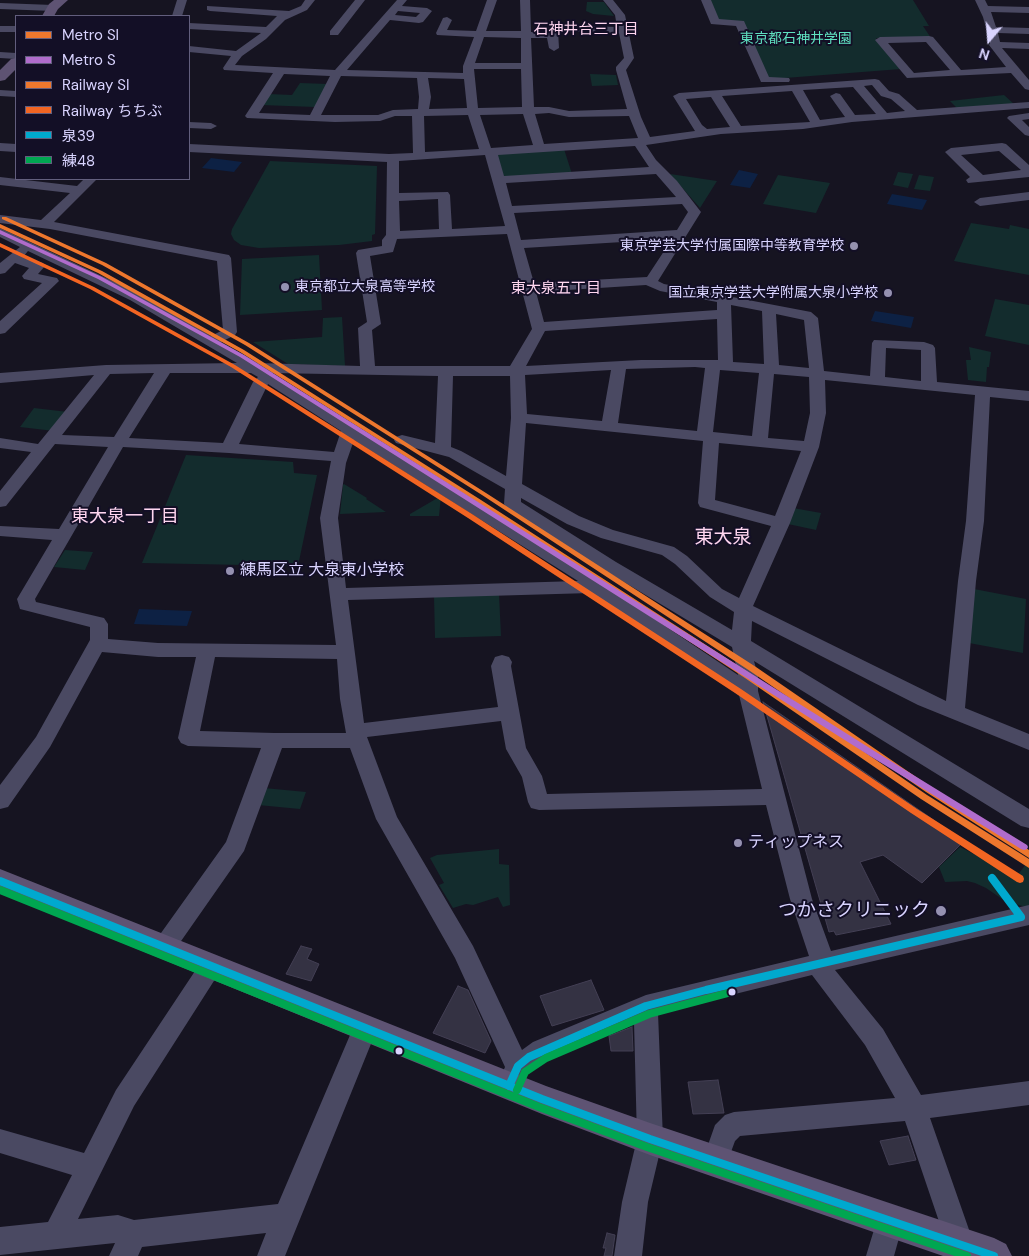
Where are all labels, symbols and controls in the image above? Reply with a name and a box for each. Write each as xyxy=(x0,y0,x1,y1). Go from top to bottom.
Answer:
legend xyxy=(15,15,190,180)
north arrow xyxy=(964,15,1014,65)
district label: 石神井台三丁目 xyxy=(534,21,638,39)
text: Metro SI xyxy=(62,25,119,45)
park label: 東京都石神井学園 xyxy=(740,31,852,47)
text: N xyxy=(977,44,992,64)
text: Metro S xyxy=(62,50,116,70)
text: Railway SI xyxy=(62,75,129,95)
text: Railway ちちぶ xyxy=(62,101,162,121)
text: 泉39 xyxy=(62,126,95,146)
text: 練48 xyxy=(62,151,95,171)
place label: 東京学芸大学付属国際中等教育学校 xyxy=(620,238,844,254)
marker: 東京学芸大学付属国際中等教育学校 xyxy=(848,240,860,252)
place label: 東京都立大泉高等学校 xyxy=(295,279,435,295)
district label: 東大泉五丁目 xyxy=(511,280,601,298)
marker: 東京都立大泉高等学校 xyxy=(279,281,291,293)
place label: 国立東京学芸大学附属大泉小学校 xyxy=(668,285,878,301)
marker: 国立東京学芸大学附属大泉小学校 xyxy=(882,287,894,299)
district label: 東大泉一丁目 xyxy=(71,506,179,528)
district label: 東大泉 xyxy=(695,527,751,549)
place label: 練馬区立 大泉東小学校 xyxy=(240,561,404,581)
marker: 練馬区立 大泉東小学校 xyxy=(224,565,236,577)
place label: ティップネス xyxy=(748,833,844,853)
marker: ティップネス xyxy=(732,837,744,849)
place label: つかさクリニック xyxy=(778,900,930,922)
marker: つかさクリニック xyxy=(934,904,948,918)
unlabelled marker xyxy=(727,987,737,997)
unlabelled marker xyxy=(394,1046,404,1056)

